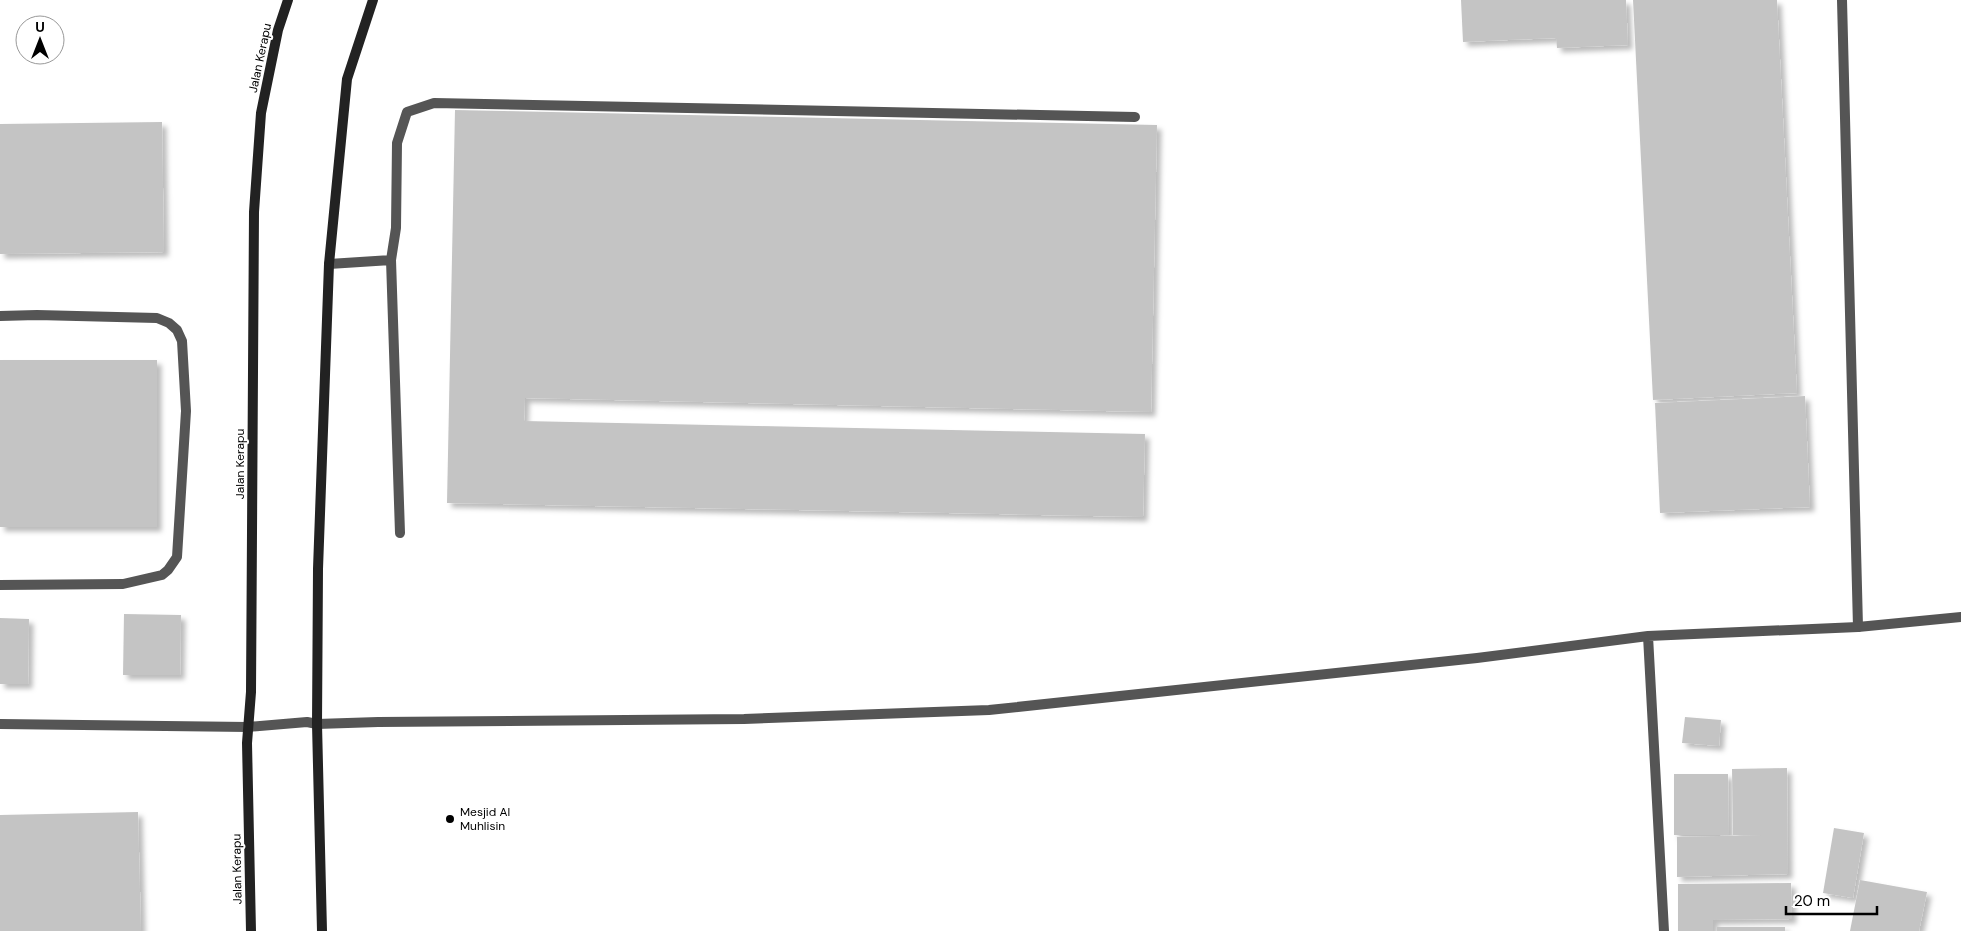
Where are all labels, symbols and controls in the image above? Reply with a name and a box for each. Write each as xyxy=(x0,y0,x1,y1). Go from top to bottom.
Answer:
north arrow xyxy=(15,15,65,65)
text: U xyxy=(35,18,45,36)
street label: Jalan Kerapu xyxy=(245,22,275,94)
street label: Jalan Kerapu xyxy=(232,429,248,499)
place label: Mesjid Al Muhlisin xyxy=(460,804,510,834)
marker: Mesjid Al Muhlisin xyxy=(444,813,456,825)
street label: Jalan Kerapu xyxy=(228,833,246,904)
scale bar xyxy=(1786,884,1877,916)
text: 20 m xyxy=(1794,891,1830,911)

